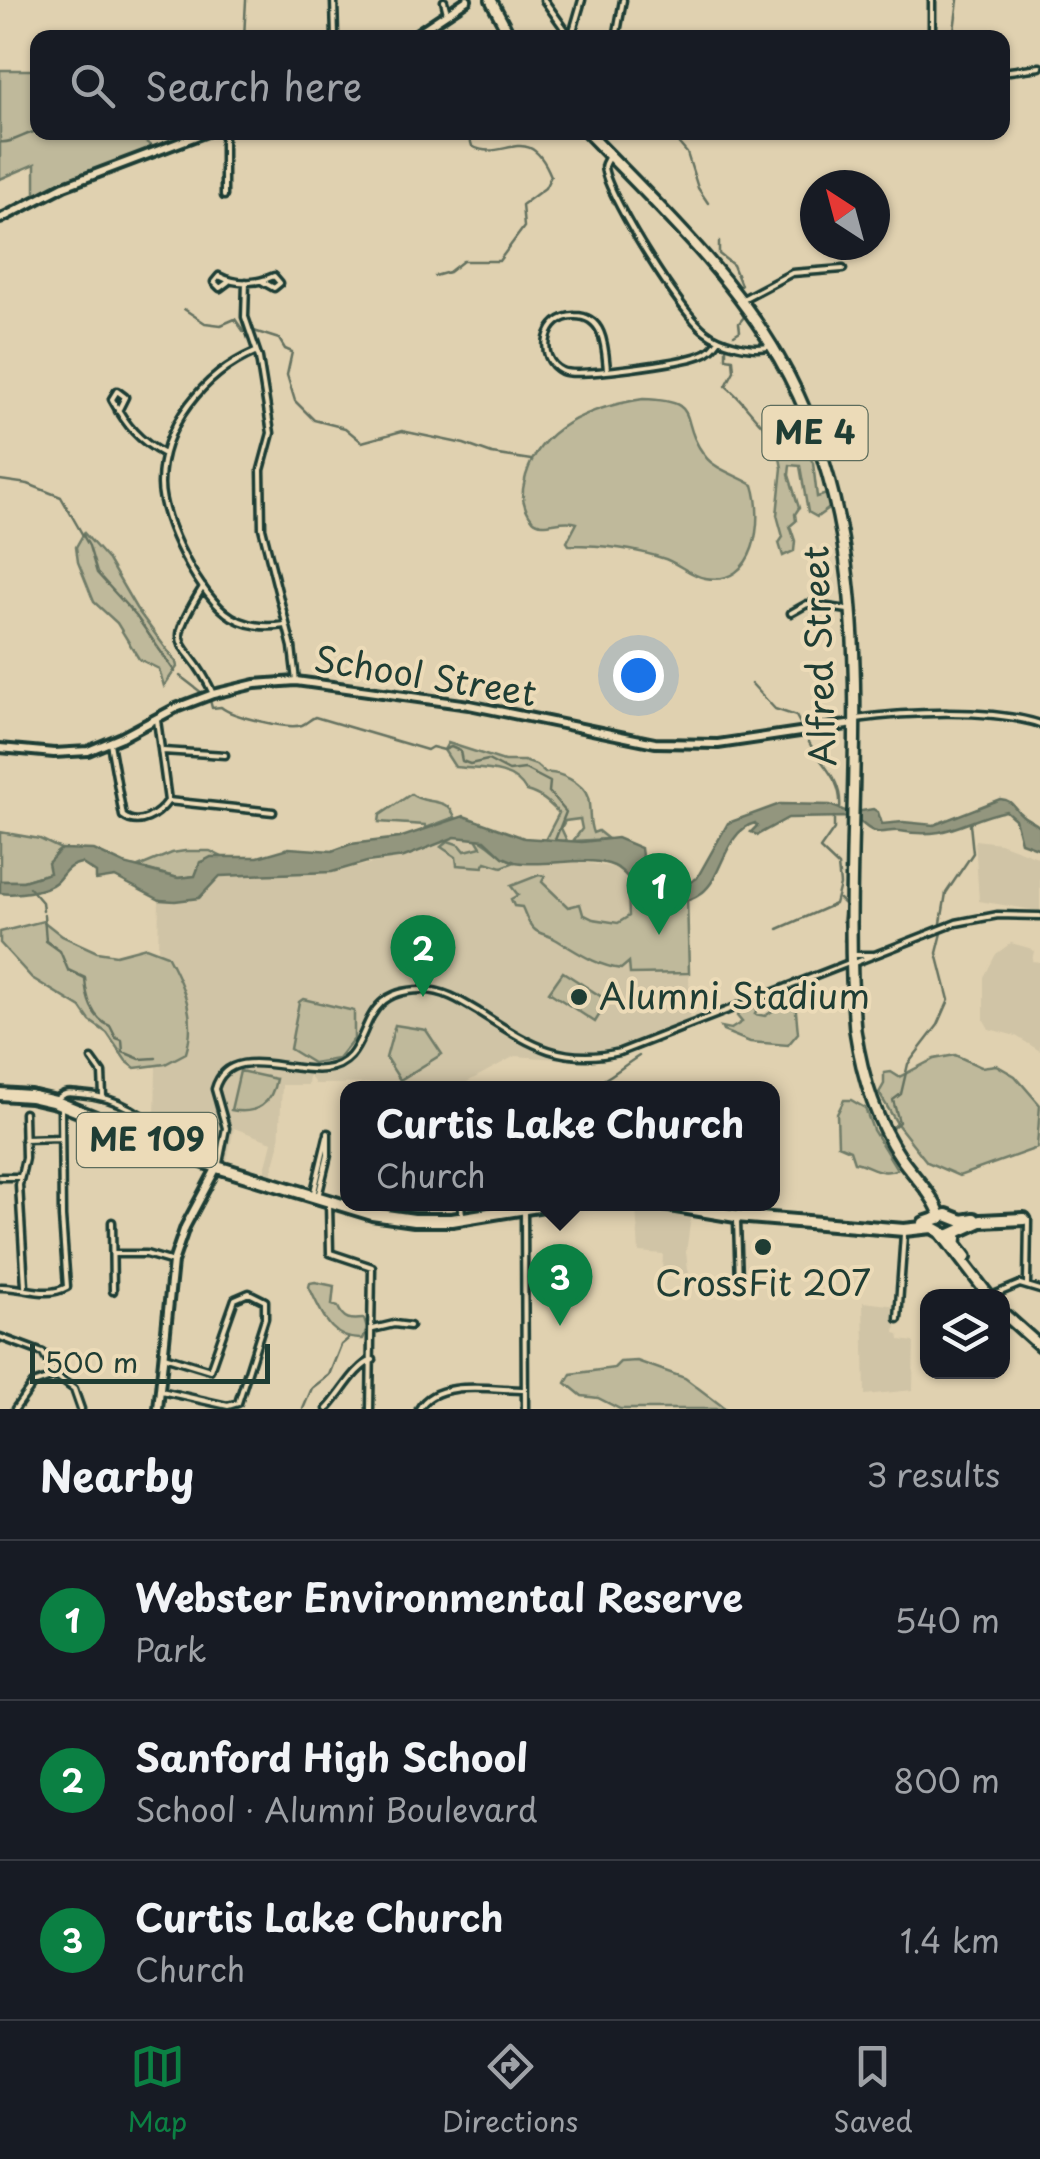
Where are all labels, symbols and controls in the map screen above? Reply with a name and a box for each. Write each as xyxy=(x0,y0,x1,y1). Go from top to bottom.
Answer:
search box xyxy=(30,30,1010,140)
text: Search here xyxy=(145,57,362,114)
icon: search xyxy=(65,58,120,113)
north arrow xyxy=(800,170,890,260)
road number: ME 4 xyxy=(762,406,868,460)
street label: Alfred Street xyxy=(787,545,848,767)
street label: School Street xyxy=(310,631,540,718)
your location xyxy=(613,650,664,701)
pin: 1 xyxy=(626,852,692,935)
pin: 2 xyxy=(390,914,456,997)
place label: Alumni Stadium xyxy=(599,968,870,1021)
marker: Alumni Stadium xyxy=(568,986,590,1008)
popup xyxy=(340,1081,780,1211)
text: Curtis Lake Church xyxy=(376,1094,744,1151)
road number: ME 109 xyxy=(77,1113,217,1167)
text: Church xyxy=(376,1151,486,1199)
marker: CrossFit 207 xyxy=(752,1236,774,1258)
pin: 3 xyxy=(528,1244,592,1326)
place label: CrossFit 207 xyxy=(655,1255,871,1308)
map controls xyxy=(920,1289,1010,1379)
button: layers xyxy=(920,1289,1010,1379)
scale bar xyxy=(30,1339,270,1384)
text: 500 m xyxy=(45,1340,138,1383)
text: Nearby xyxy=(40,1443,194,1506)
text: 3 results xyxy=(866,1450,1000,1498)
text: Webster Environmental Reserve xyxy=(135,1568,743,1625)
text: 1 xyxy=(65,1596,80,1644)
text: 540 m xyxy=(895,1596,1000,1644)
text: Park xyxy=(135,1625,207,1673)
text: Sanford High School xyxy=(135,1728,528,1785)
text: 2 xyxy=(61,1756,84,1804)
text: 800 m xyxy=(893,1756,1000,1804)
text: School · Alumni Boulevard xyxy=(135,1785,538,1833)
text: Curtis Lake Church xyxy=(135,1888,504,1945)
text: 3 xyxy=(62,1916,83,1964)
text: 1.4 km xyxy=(900,1916,1000,1964)
text: Church xyxy=(135,1945,245,1993)
tab: Map xyxy=(127,2039,187,2142)
tab: Directions xyxy=(442,2039,578,2142)
tab: Saved xyxy=(833,2039,913,2142)

